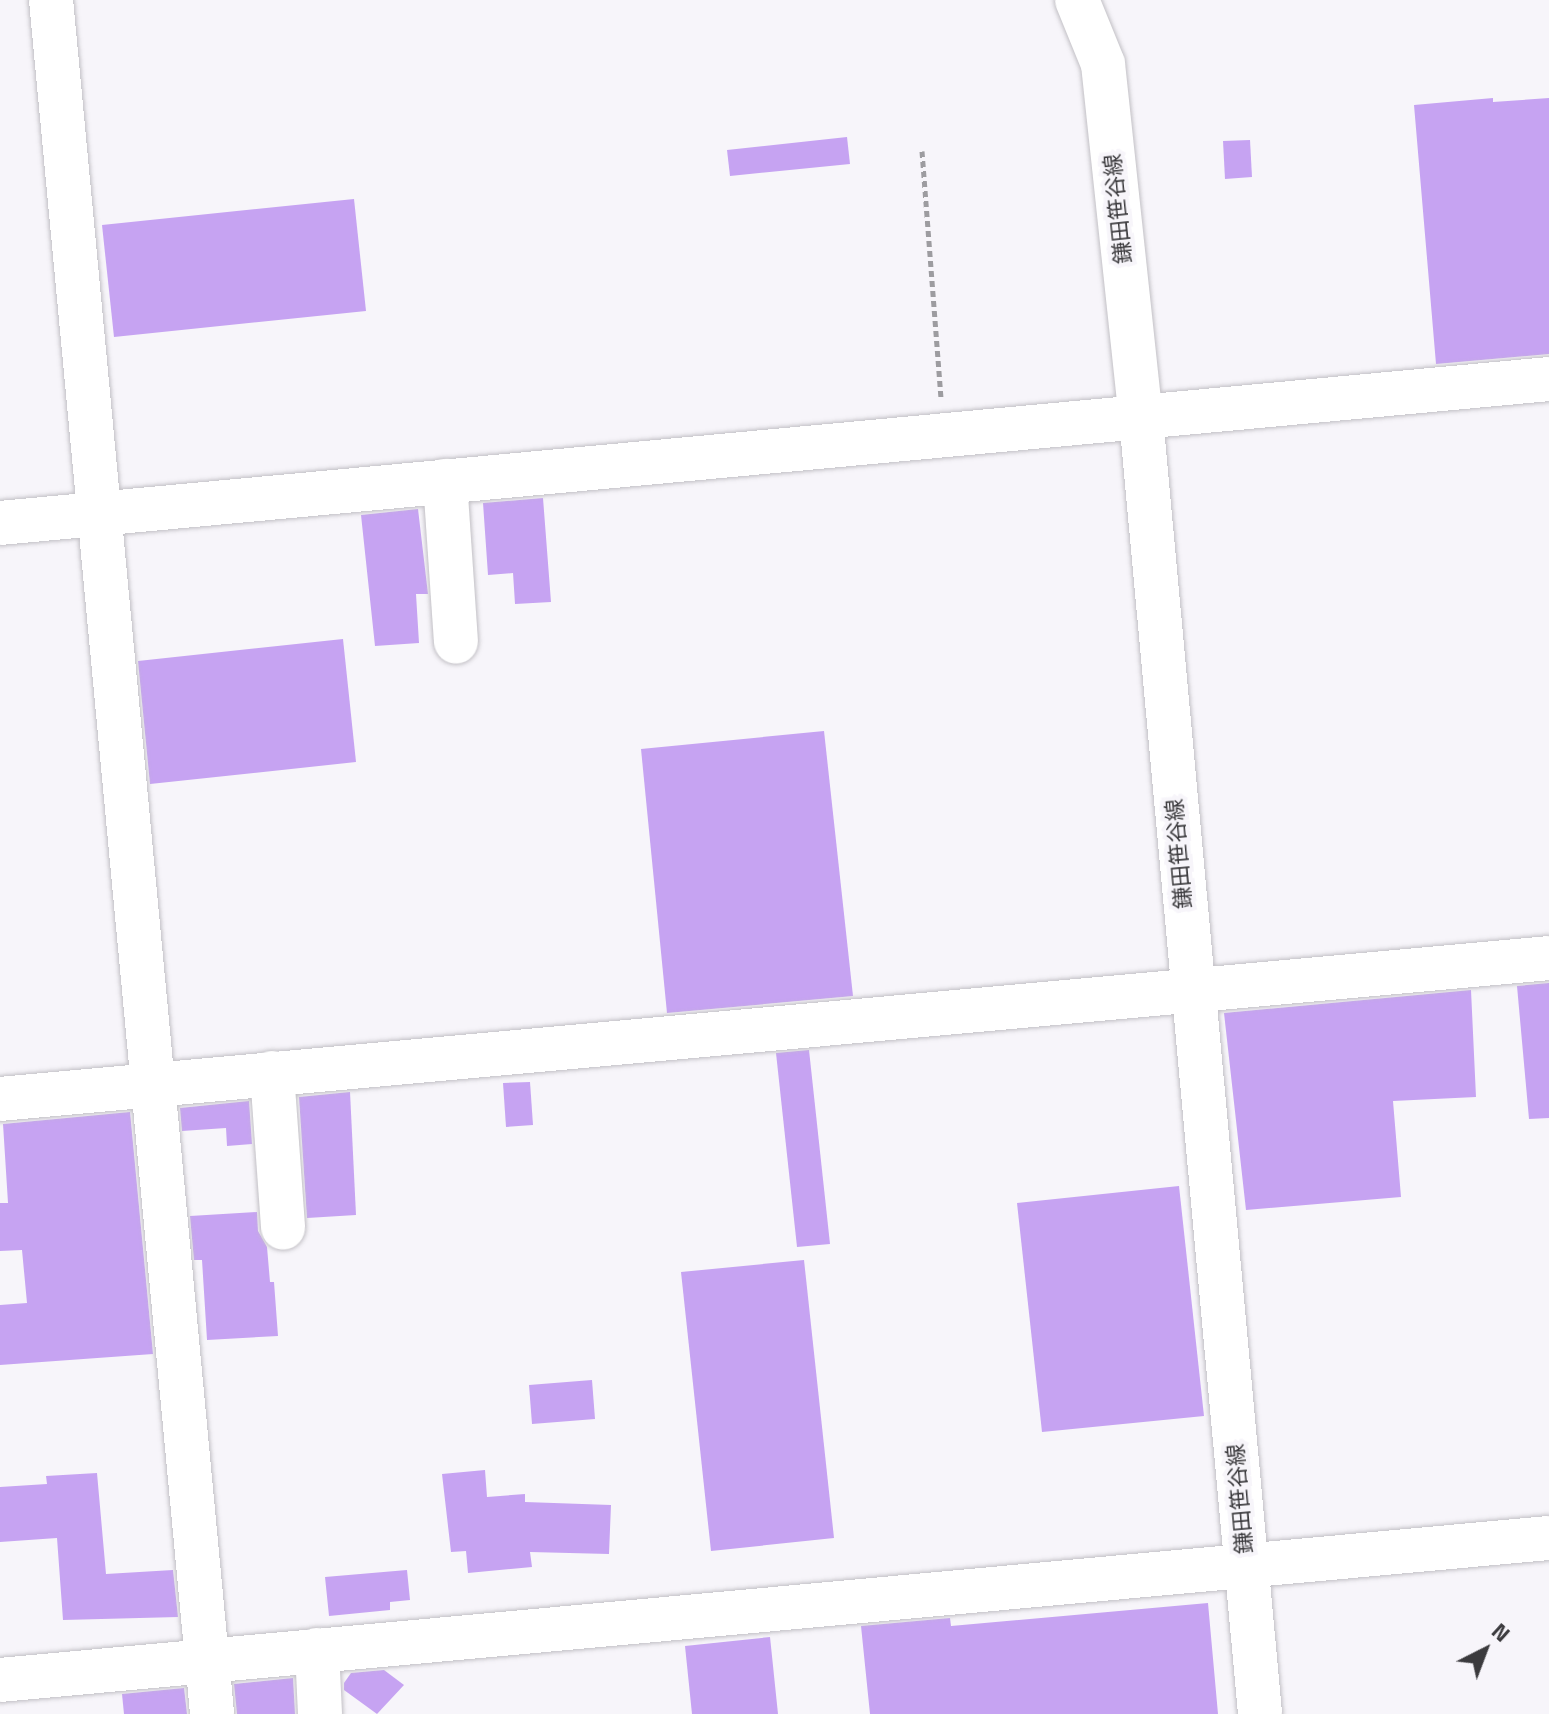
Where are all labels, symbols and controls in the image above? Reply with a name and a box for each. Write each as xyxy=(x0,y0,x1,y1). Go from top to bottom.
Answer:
street label: 鎌田笹谷線 xyxy=(1099,153,1137,265)
street label: 鎌田笹谷線 xyxy=(1161,798,1197,910)
street label: 鎌田笹谷線 xyxy=(1222,1443,1258,1555)
north arrow xyxy=(1445,1610,1525,1690)
text: N xyxy=(1484,1614,1518,1650)

